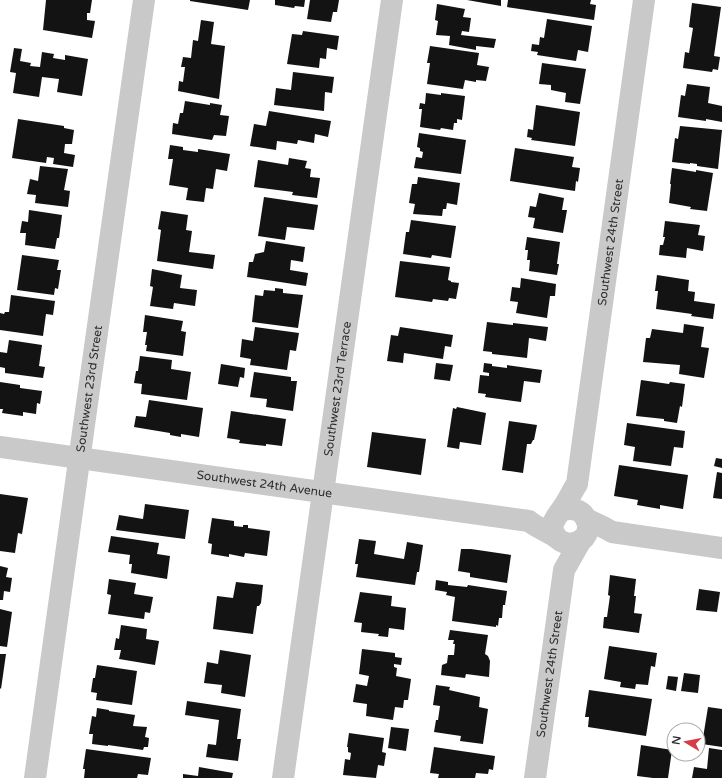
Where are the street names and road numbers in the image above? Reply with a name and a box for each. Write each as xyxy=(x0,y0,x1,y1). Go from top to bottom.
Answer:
street label: Southwest 24th Street xyxy=(595,178,626,307)
street label: Southwest 23rd Terrace xyxy=(321,320,354,457)
street label: Southwest 23rd Street xyxy=(73,324,105,453)
street label: Southwest 24th Avenue xyxy=(196,468,333,500)
street label: Southwest 24th Street xyxy=(534,609,565,738)

